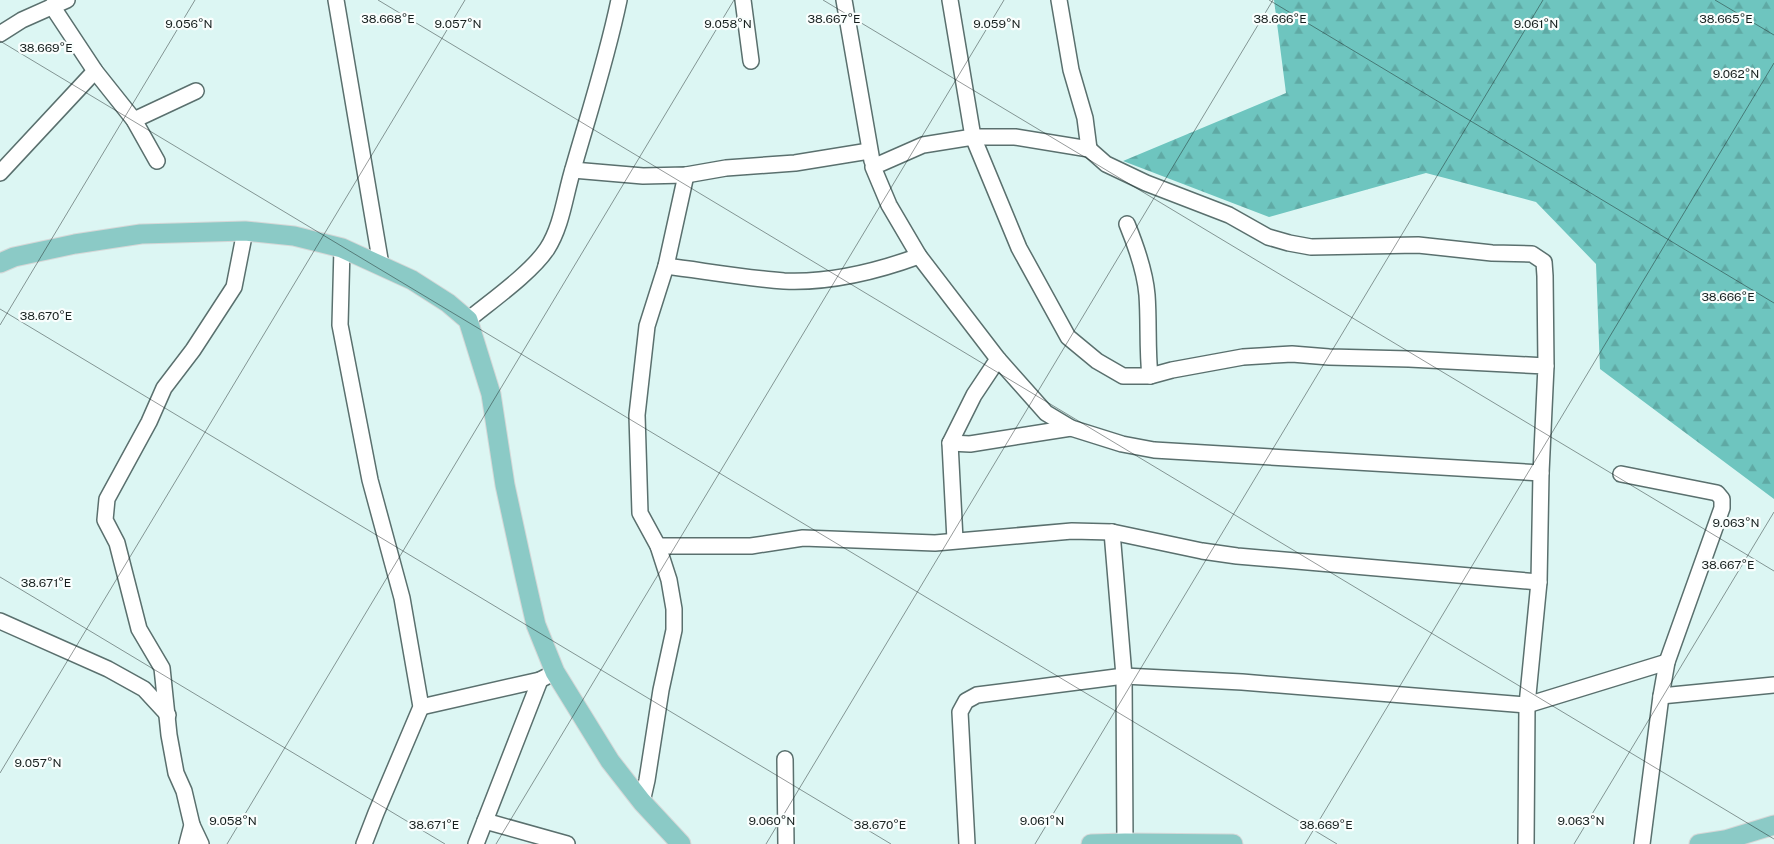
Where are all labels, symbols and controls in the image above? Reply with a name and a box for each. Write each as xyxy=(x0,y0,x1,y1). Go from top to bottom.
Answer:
text: 38.668°E xyxy=(361,12,415,26)
text: 38.667°E xyxy=(808,12,860,26)
text: 38.666°E xyxy=(1253,12,1307,26)
text: 38.665°E xyxy=(1699,12,1753,26)
text: 9.056°N xyxy=(165,17,213,31)
text: 9.057°N xyxy=(434,17,482,31)
text: 9.058°N xyxy=(704,17,752,31)
text: 9.059°N xyxy=(973,17,1021,31)
text: 9.061°N xyxy=(1514,17,1558,31)
text: 38.669°E xyxy=(19,41,73,55)
text: 9.062°N xyxy=(1713,67,1759,81)
text: 38.666°E xyxy=(1701,290,1755,304)
text: 38.670°E xyxy=(20,309,72,323)
text: 9.063°N xyxy=(1712,516,1760,530)
text: 38.667°E xyxy=(1702,558,1754,572)
text: 38.671°E xyxy=(21,576,71,590)
text: 9.057°N xyxy=(14,756,62,770)
text: 9.058°N xyxy=(209,814,257,828)
text: 9.060°N xyxy=(749,814,795,828)
text: 9.061°N xyxy=(1020,814,1064,828)
text: 9.063°N xyxy=(1557,814,1605,828)
text: 38.671°E xyxy=(409,818,459,832)
text: 38.670°E xyxy=(854,818,906,832)
text: 38.669°E xyxy=(1299,818,1353,832)

